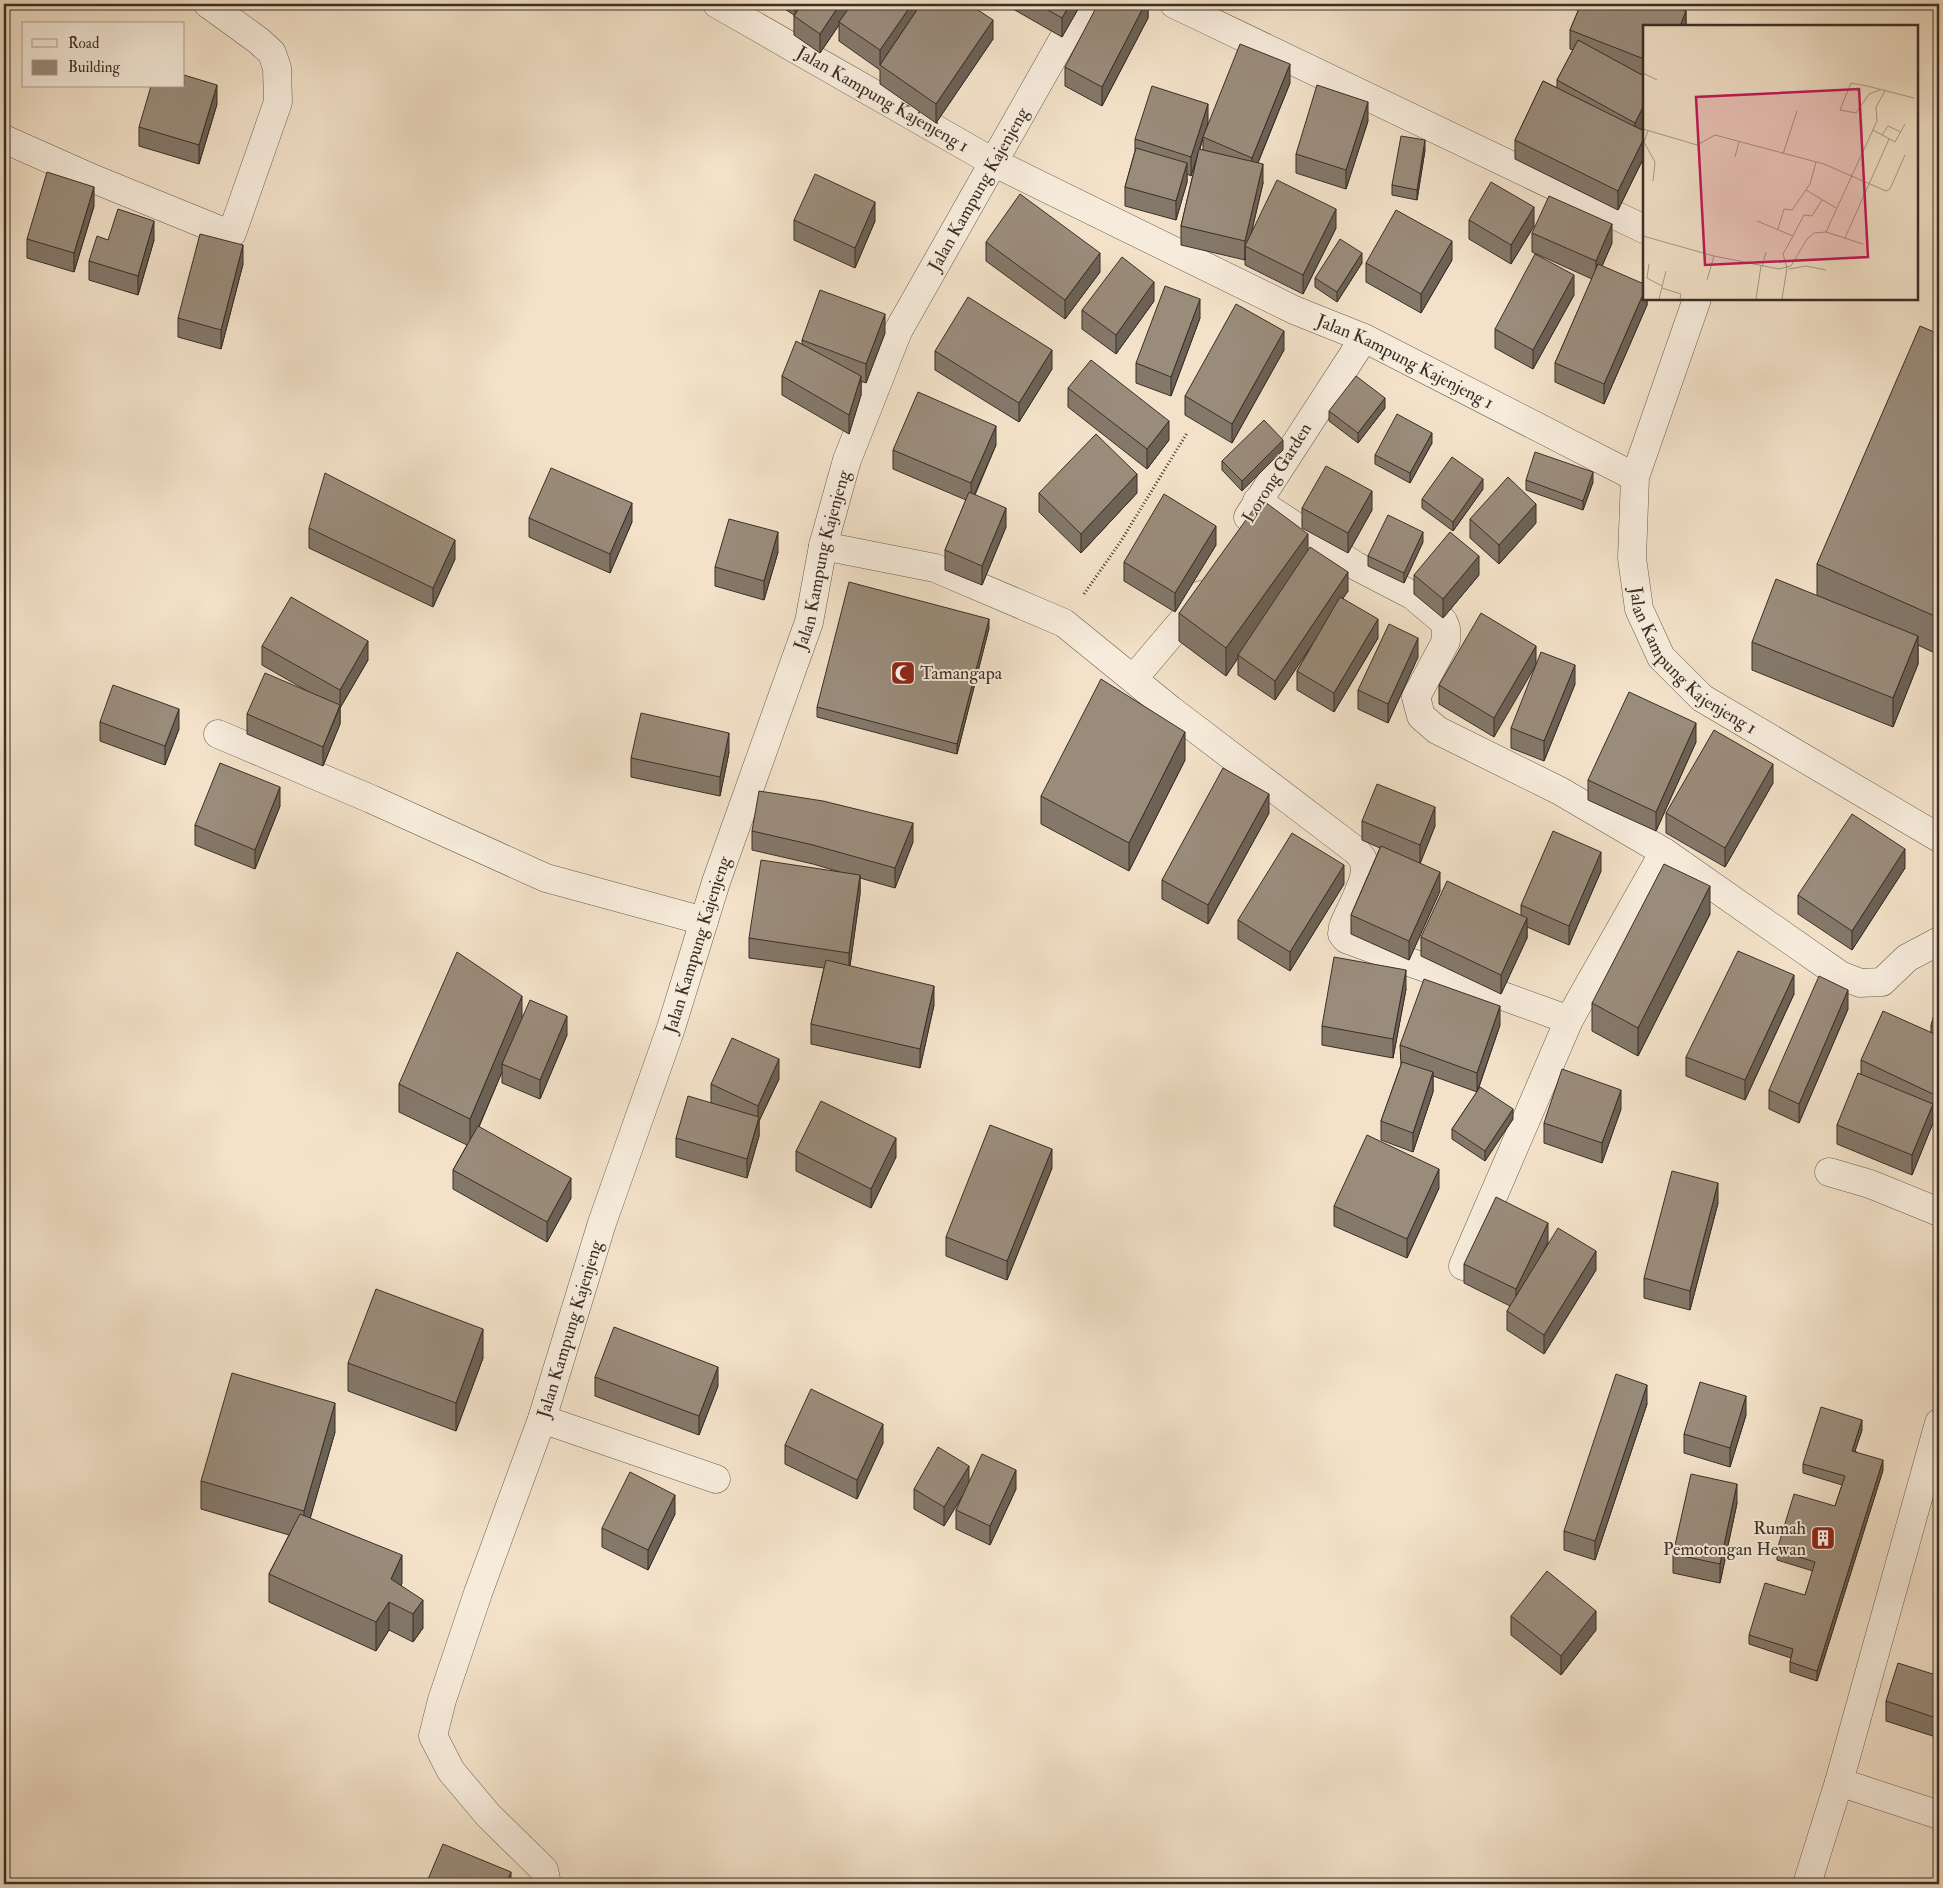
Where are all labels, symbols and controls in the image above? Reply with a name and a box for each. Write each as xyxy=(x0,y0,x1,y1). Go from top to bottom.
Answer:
legend xyxy=(22,22,185,88)
inset map xyxy=(1643,25,1918,300)
text: Road xyxy=(68,34,100,53)
street label: Jalan Kampung Kajenjeng 1 xyxy=(792,40,973,157)
text: Building xyxy=(68,58,120,77)
street label: Jalan Kampung Kajenjeng xyxy=(922,102,1034,276)
street label: Jalan Kampung Kajenjeng 1 xyxy=(1312,308,1498,414)
street label: Lorong Garden xyxy=(1237,419,1317,527)
street label: Jalan Kampung Kajenjeng xyxy=(788,467,855,654)
street label: Jalan Kampung Kajenjeng 1 xyxy=(1624,584,1761,739)
mosque icon: Tamangapa xyxy=(890,660,916,686)
place label: Tamangapa xyxy=(920,662,1003,685)
street label: Jalan Kampung Kajenjeng xyxy=(658,852,736,1038)
street label: Jalan Kampung Kajenjeng xyxy=(531,1237,608,1422)
place label: Rumah Pemotongan Hewan xyxy=(1663,1517,1807,1561)
building icon: Rumah Pemotongan Hewan xyxy=(1810,1525,1836,1551)

